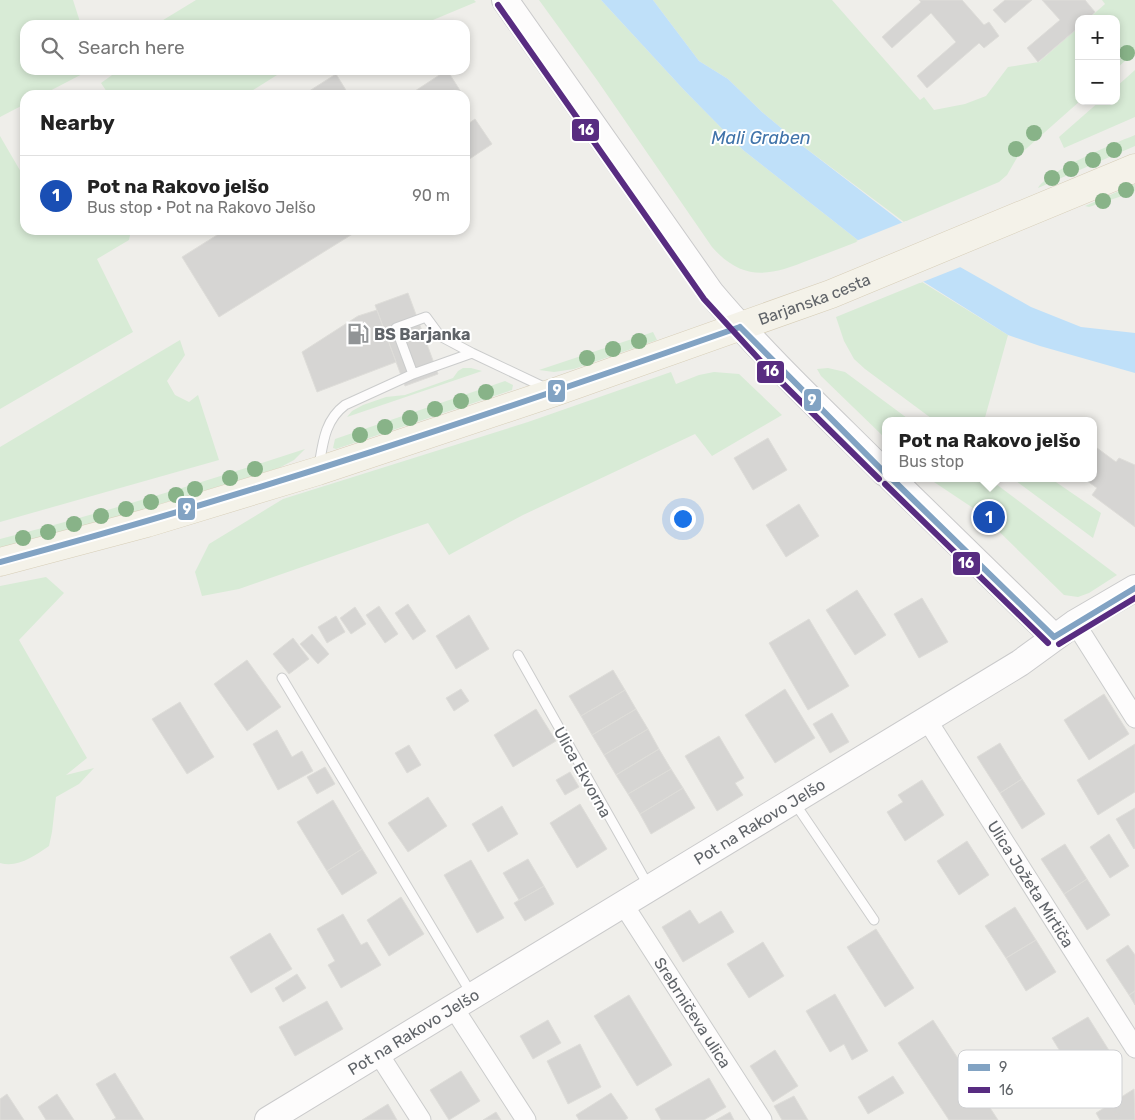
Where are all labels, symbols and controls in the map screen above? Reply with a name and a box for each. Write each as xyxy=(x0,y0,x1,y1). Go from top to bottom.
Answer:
map controls xyxy=(1075,15,1120,105)
button: + xyxy=(1075,15,1120,60)
search box xyxy=(20,20,470,75)
icon: search xyxy=(38,34,66,62)
text: Search here xyxy=(78,36,185,59)
button: − xyxy=(1075,60,1120,105)
text: Nearby xyxy=(40,110,115,135)
line badge: 16 xyxy=(571,118,600,142)
text: 16 xyxy=(578,122,594,139)
water label: Mali Graben xyxy=(711,127,811,149)
text: Pot na Rakovo jelšo xyxy=(87,175,269,198)
text: 1 xyxy=(52,186,60,205)
text: 90 m xyxy=(412,186,450,205)
text: Bus stop · Pot na Rakovo Jelšo xyxy=(87,198,316,217)
street label: Barjanska cesta xyxy=(756,270,873,329)
fuel station icon: BS Barjanka xyxy=(345,321,371,347)
place label: BS Barjanka xyxy=(374,325,470,344)
line badge: 16 xyxy=(756,360,785,384)
text: 16 xyxy=(763,363,779,380)
line badge: 9 xyxy=(547,379,566,403)
text: 9 xyxy=(553,382,562,399)
line badge: 9 xyxy=(803,388,822,412)
text: 9 xyxy=(808,392,817,409)
popup xyxy=(882,417,1097,482)
text: Pot na Rakovo jelšo xyxy=(898,429,1081,452)
text: Bus stop xyxy=(898,452,964,471)
line badge: 9 xyxy=(177,497,196,521)
pin: 1 xyxy=(973,498,1005,536)
text: 9 xyxy=(183,501,192,518)
your location xyxy=(670,506,696,532)
line badge: 16 xyxy=(952,551,981,576)
text: 16 xyxy=(958,555,974,572)
street label: Ulica Ekvorna xyxy=(550,724,615,821)
street label: Pot na Rakovo Jelšo xyxy=(691,775,829,869)
street label: Ulica Jožeta Mirtiča xyxy=(983,817,1078,951)
street label: Srebrničeva ulica xyxy=(650,954,735,1072)
street label: Pot na Rakovo Jelšo xyxy=(344,985,483,1079)
legend xyxy=(958,1050,1122,1108)
text: 9 xyxy=(999,1059,1007,1076)
text: 16 xyxy=(999,1082,1013,1099)

